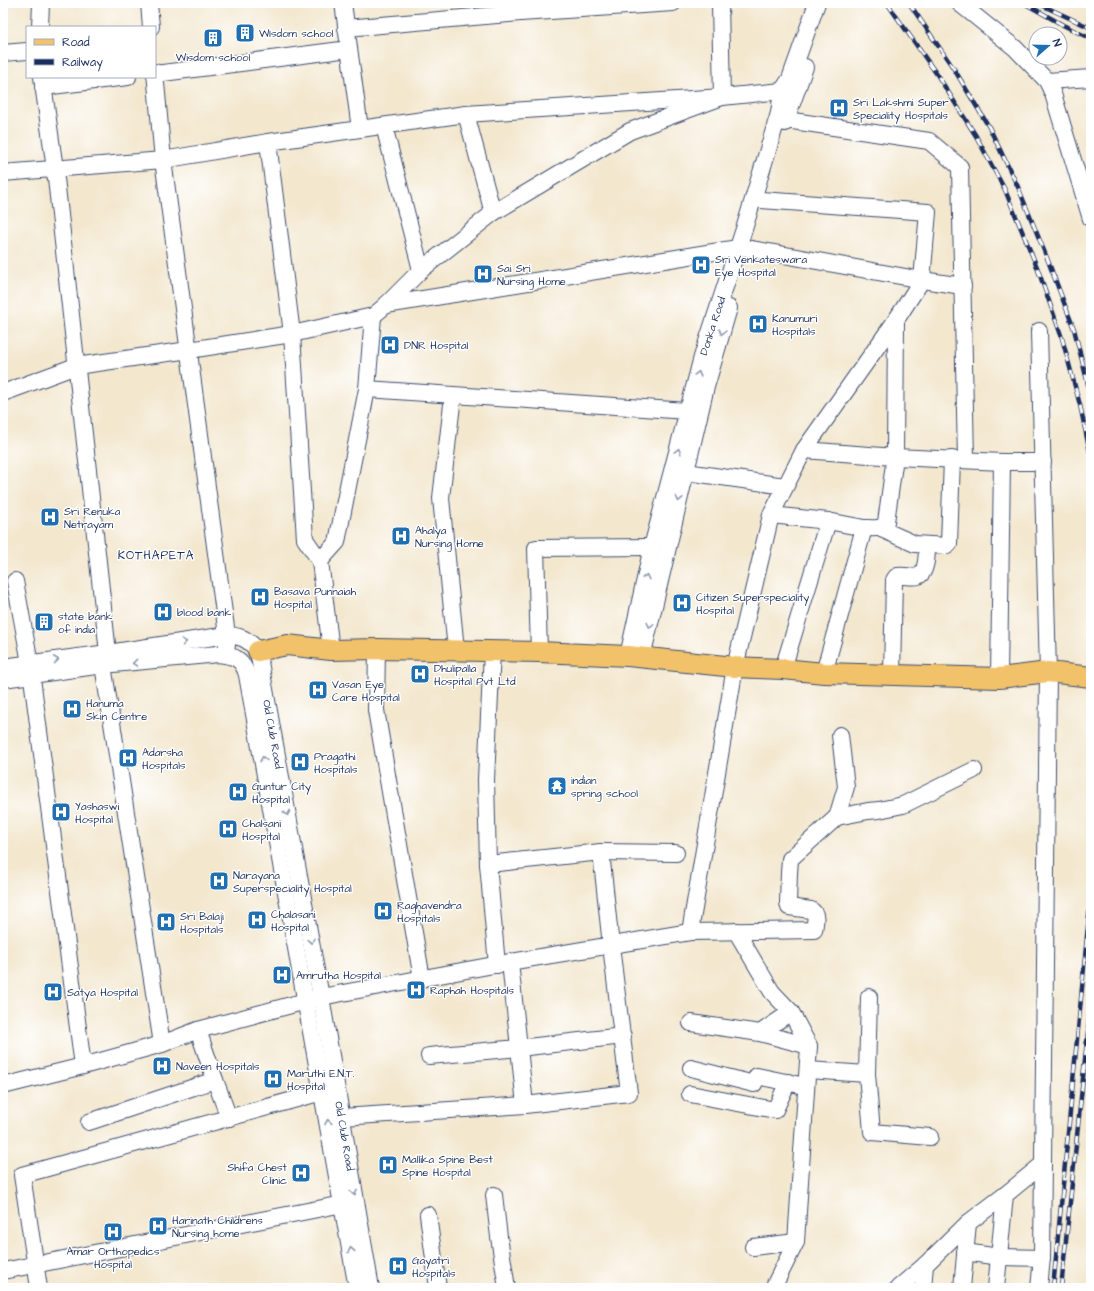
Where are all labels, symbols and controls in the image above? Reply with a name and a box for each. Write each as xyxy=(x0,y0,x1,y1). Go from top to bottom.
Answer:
building icon: WIsdom school xyxy=(234,22,256,44)
legend xyxy=(26,26,156,78)
place label: WIsdom school xyxy=(259,26,334,41)
north arrow xyxy=(1028,26,1068,66)
building icon: Wisdom school xyxy=(202,27,224,49)
text: Road xyxy=(62,34,90,51)
text: N xyxy=(1049,37,1065,49)
place label: Wisdom school xyxy=(176,50,250,65)
text: Railway xyxy=(62,54,103,72)
place label: Sri Lakshmi Super Speciality Hospitals xyxy=(853,95,949,124)
hospital icon: Sri Lakshmi Super Speciality Hospitals xyxy=(828,97,850,119)
place label: Sri Venkateswara Eye Hospital xyxy=(715,252,807,281)
hospital icon: Sri Venkateswara Eye Hospital xyxy=(690,254,712,276)
place label: Sai Sri Nursing Home xyxy=(497,261,566,290)
hospital icon: Sai Sri Nursing Home xyxy=(472,263,494,285)
street label: Donka Road xyxy=(696,294,729,357)
place label: Kanumuri Hospitals xyxy=(772,311,818,339)
hospital icon: Kanumuri Hospitals xyxy=(747,313,769,335)
one-way arrow xyxy=(718,328,727,335)
hospital icon: DNR Hospital xyxy=(379,334,401,356)
place label: DNR Hospital xyxy=(404,338,468,353)
one-way arrow xyxy=(693,370,701,377)
one-way arrow xyxy=(673,447,681,454)
one-way arrow xyxy=(676,495,684,502)
place label: Sri Renuka Netrayam xyxy=(64,504,121,533)
hospital icon: Sri Renuka Netrayam xyxy=(39,506,61,528)
place label: Ahalya Nursing Home xyxy=(415,523,484,552)
hospital icon: Ahalya Nursing Home xyxy=(390,525,412,547)
district label: KOTHAPETA xyxy=(118,547,194,564)
one-way arrow xyxy=(641,573,649,580)
place label: Basava Punnaiah Hospital xyxy=(274,584,357,612)
hospital icon: Basava Punnaiah Hospital xyxy=(249,586,271,608)
place label: Citizen Superspeciality Hospital xyxy=(696,590,809,618)
hospital icon: Citizen Superspeciality Hospital xyxy=(671,592,693,614)
hospital icon: blood bank xyxy=(152,601,174,623)
place label: blood bank xyxy=(177,605,232,620)
place label: state bank of india xyxy=(58,609,113,637)
building icon: state bank of india xyxy=(33,611,55,633)
one-way arrow xyxy=(646,622,654,628)
one-way arrow xyxy=(181,638,187,647)
one-way arrow xyxy=(52,655,59,664)
one-way arrow xyxy=(132,658,138,667)
place label: Dhulipalla Hospital Pvt Ltd xyxy=(434,661,516,689)
hospital icon: Dhulipalla Hospital Pvt Ltd xyxy=(409,663,431,685)
place label: Vasan Eye Care Hospital xyxy=(332,677,400,705)
hospital icon: Vasan Eye Care Hospital xyxy=(307,679,329,701)
place label: Hanuma Skin Centre xyxy=(86,696,147,724)
hospital icon: Hanuma Skin Centre xyxy=(61,698,83,720)
street label: Old Club Road xyxy=(259,698,286,770)
place label: Adarsha Hospitals xyxy=(142,745,186,773)
hospital icon: Adarsha Hospitals xyxy=(117,747,139,769)
place label: Pragathi Hospitals xyxy=(314,749,358,777)
hospital icon: Pragathi Hospitals xyxy=(289,751,311,773)
one-way arrow xyxy=(259,756,267,763)
place label: indian spring school xyxy=(571,773,638,802)
temple icon: indian spring school xyxy=(546,775,568,797)
place label: Guntur City Hospital xyxy=(252,779,311,807)
hospital icon: Guntur City Hospital xyxy=(227,781,249,803)
place label: Yashaswi Hospital xyxy=(75,799,119,827)
hospital icon: Yashaswi Hospital xyxy=(50,801,72,823)
one-way arrow xyxy=(283,810,291,816)
place label: Chalsani Hospital xyxy=(242,816,281,844)
hospital icon: Chalsani Hospital xyxy=(217,818,239,840)
place label: Narayana Superspeciality Hospital xyxy=(233,868,352,897)
hospital icon: Narayana Superspeciality Hospital xyxy=(208,870,230,892)
place label: Raghavendra Hospitals xyxy=(397,898,462,926)
hospital icon: Raghavendra Hospitals xyxy=(372,900,394,922)
place label: Chalasani Hospital xyxy=(271,907,316,935)
place label: Sri Balaji Hospitals xyxy=(180,909,224,937)
hospital icon: Chalasani Hospital xyxy=(246,909,268,931)
hospital icon: Sri Balaji Hospitals xyxy=(155,911,177,933)
one-way arrow xyxy=(306,938,314,944)
hospital icon: Amrutha Hospital xyxy=(271,964,293,986)
place label: Amrutha Hospital xyxy=(296,968,381,983)
hospital icon: Raphah Hospitals xyxy=(405,979,427,1001)
hospital icon: Satya Hospital xyxy=(42,981,64,1003)
place label: Raphah Hospitals xyxy=(430,983,514,998)
place label: Satya Hospital xyxy=(67,985,138,1001)
hospital icon: Naveen Hospitals xyxy=(151,1055,173,1077)
place label: Naveen Hospitals xyxy=(176,1059,260,1074)
place label: Maruthi E.N.T. Hospital xyxy=(287,1066,355,1094)
hospital icon: Maruthi E.N.T. Hospital xyxy=(262,1068,284,1090)
street label: Old Club Road xyxy=(331,1100,358,1172)
one-way arrow xyxy=(324,1118,332,1125)
place label: Mallika Spine Best Spine Hospital xyxy=(402,1152,494,1180)
hospital icon: Mallika Spine Best Spine Hospital xyxy=(377,1154,399,1176)
place label: Shifa Chest Clinic xyxy=(227,1160,288,1188)
hospital icon: Shifa Chest Clinic xyxy=(290,1162,312,1184)
one-way arrow xyxy=(350,1190,358,1197)
place label: Harinath Childrens Nursing home xyxy=(172,1213,263,1242)
hospital icon: Harinath Childrens Nursing home xyxy=(147,1215,169,1237)
hospital icon: Amar Orthopedics Hospital xyxy=(102,1221,124,1243)
place label: Amar Orthopedics Hospital xyxy=(66,1244,160,1272)
one-way arrow xyxy=(347,1246,355,1253)
place label: Gayatri Hospitals xyxy=(412,1253,456,1281)
hospital icon: Gayatri Hospitals xyxy=(387,1255,409,1277)

